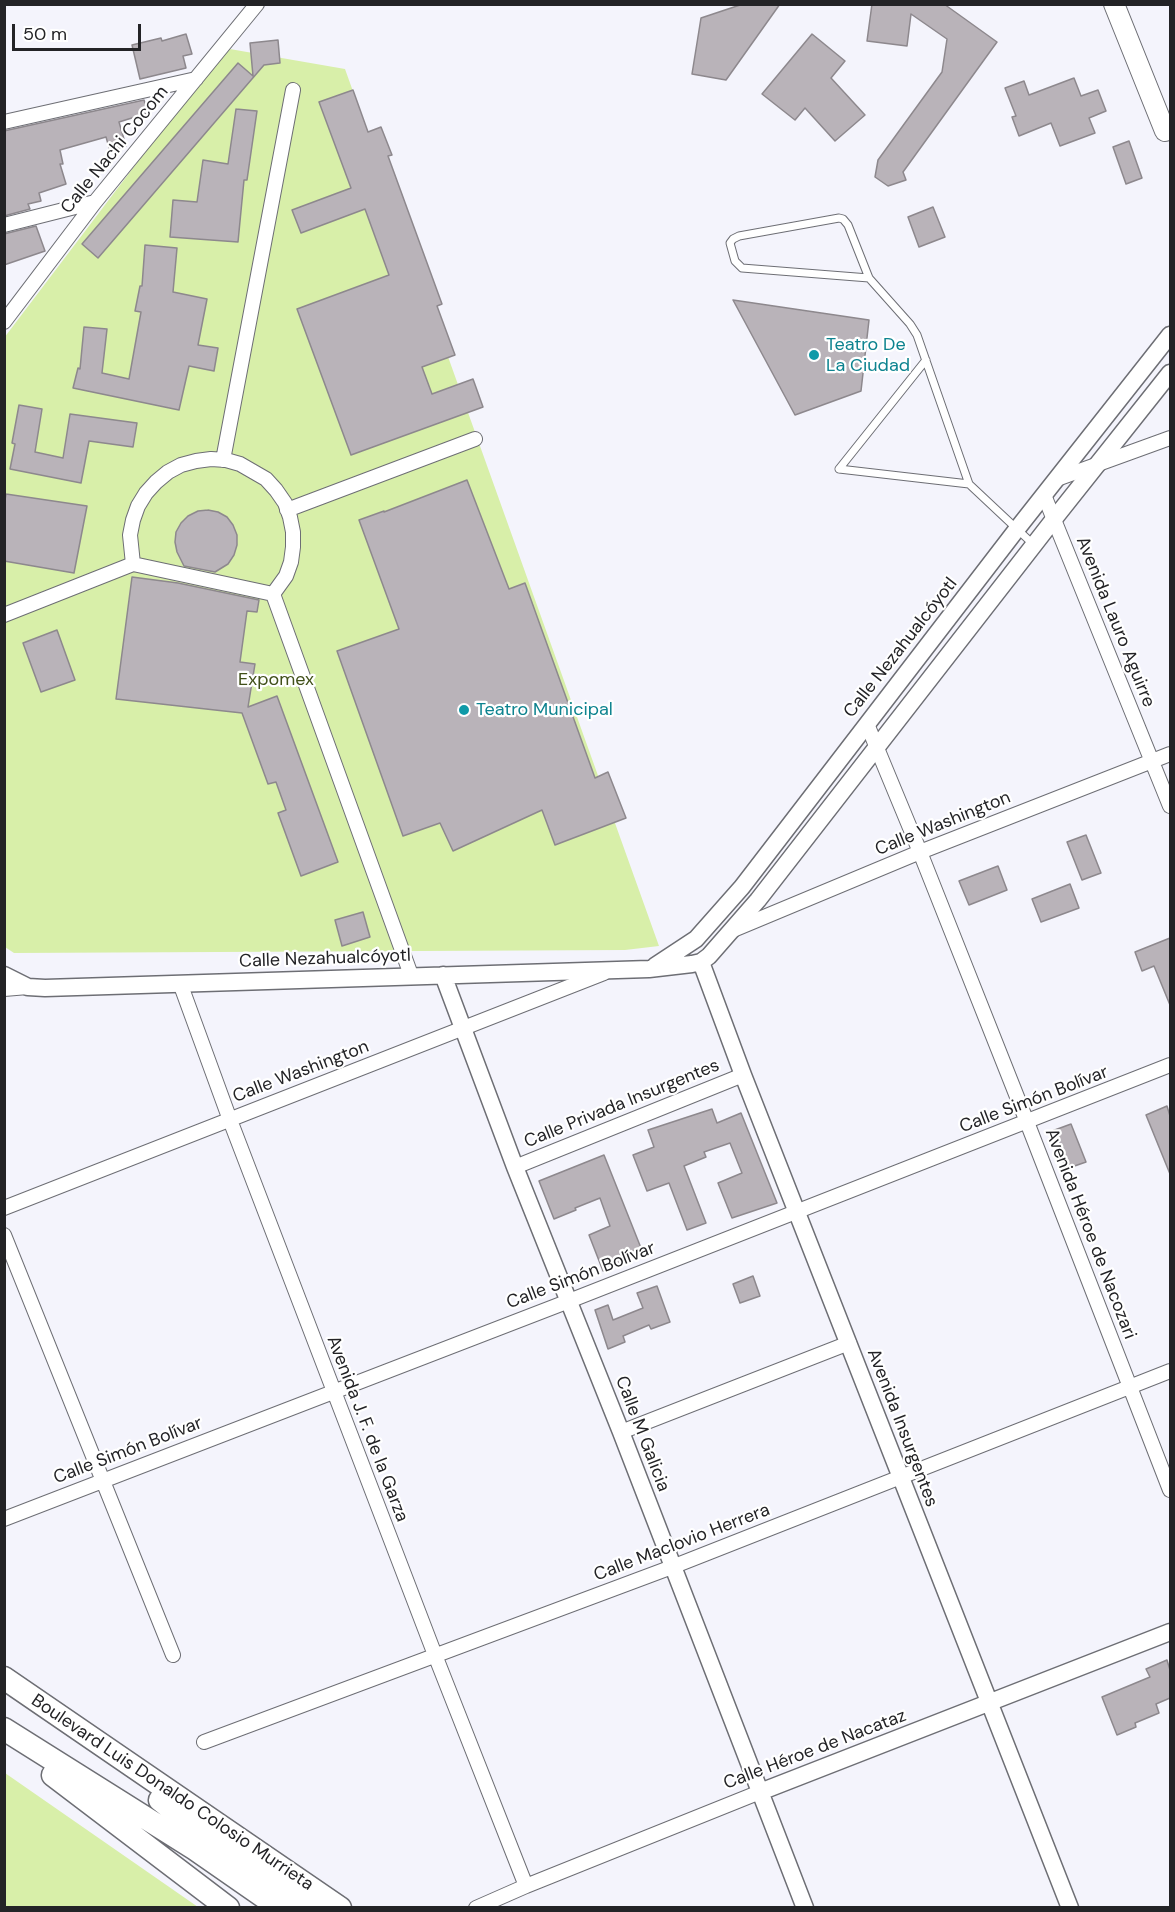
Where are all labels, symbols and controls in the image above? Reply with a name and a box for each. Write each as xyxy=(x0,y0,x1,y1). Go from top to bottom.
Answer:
scale bar xyxy=(15,12,144,50)
text: 50 m xyxy=(23,22,67,46)
street label: Calle Nachi Cocom xyxy=(57,82,173,218)
place label: Teatro De La Ciudad xyxy=(826,334,910,376)
marker: Teatro De La Ciudad xyxy=(807,348,821,362)
street label: Avenida Lauro Aguirre xyxy=(1071,534,1159,710)
street label: Calle Nezahualcóyotl xyxy=(840,574,962,722)
park label: Expomex xyxy=(238,669,314,691)
place label: Teatro Municipal xyxy=(476,699,613,721)
marker: Teatro Municipal xyxy=(457,703,471,717)
street label: Calle Washington xyxy=(872,787,1014,861)
street label: Calle Nezahualcóyotl xyxy=(239,945,411,973)
street label: Calle Washington xyxy=(230,1036,372,1108)
street label: Calle Privada Insurgentes xyxy=(521,1055,723,1153)
street label: Calle Simón Bolívar xyxy=(957,1062,1111,1138)
street label: Avenida Héroe de Nacozari xyxy=(1040,1126,1140,1342)
street label: Calle Simón Bolívar xyxy=(504,1238,658,1314)
street label: Avenida J. F. de la Garza xyxy=(321,1333,413,1525)
street label: Avenida Insurgentes xyxy=(862,1346,942,1510)
street label: Calle M Galicia xyxy=(610,1373,674,1495)
street label: Calle Simón Bolívar xyxy=(51,1413,205,1489)
street label: Calle Maclovio Herrera xyxy=(591,1499,773,1587)
street label: Boulevard Luis Donaldo Colosio Murrieta xyxy=(27,1690,317,1896)
street label: Calle Héroe de Nacataz xyxy=(721,1705,909,1795)

